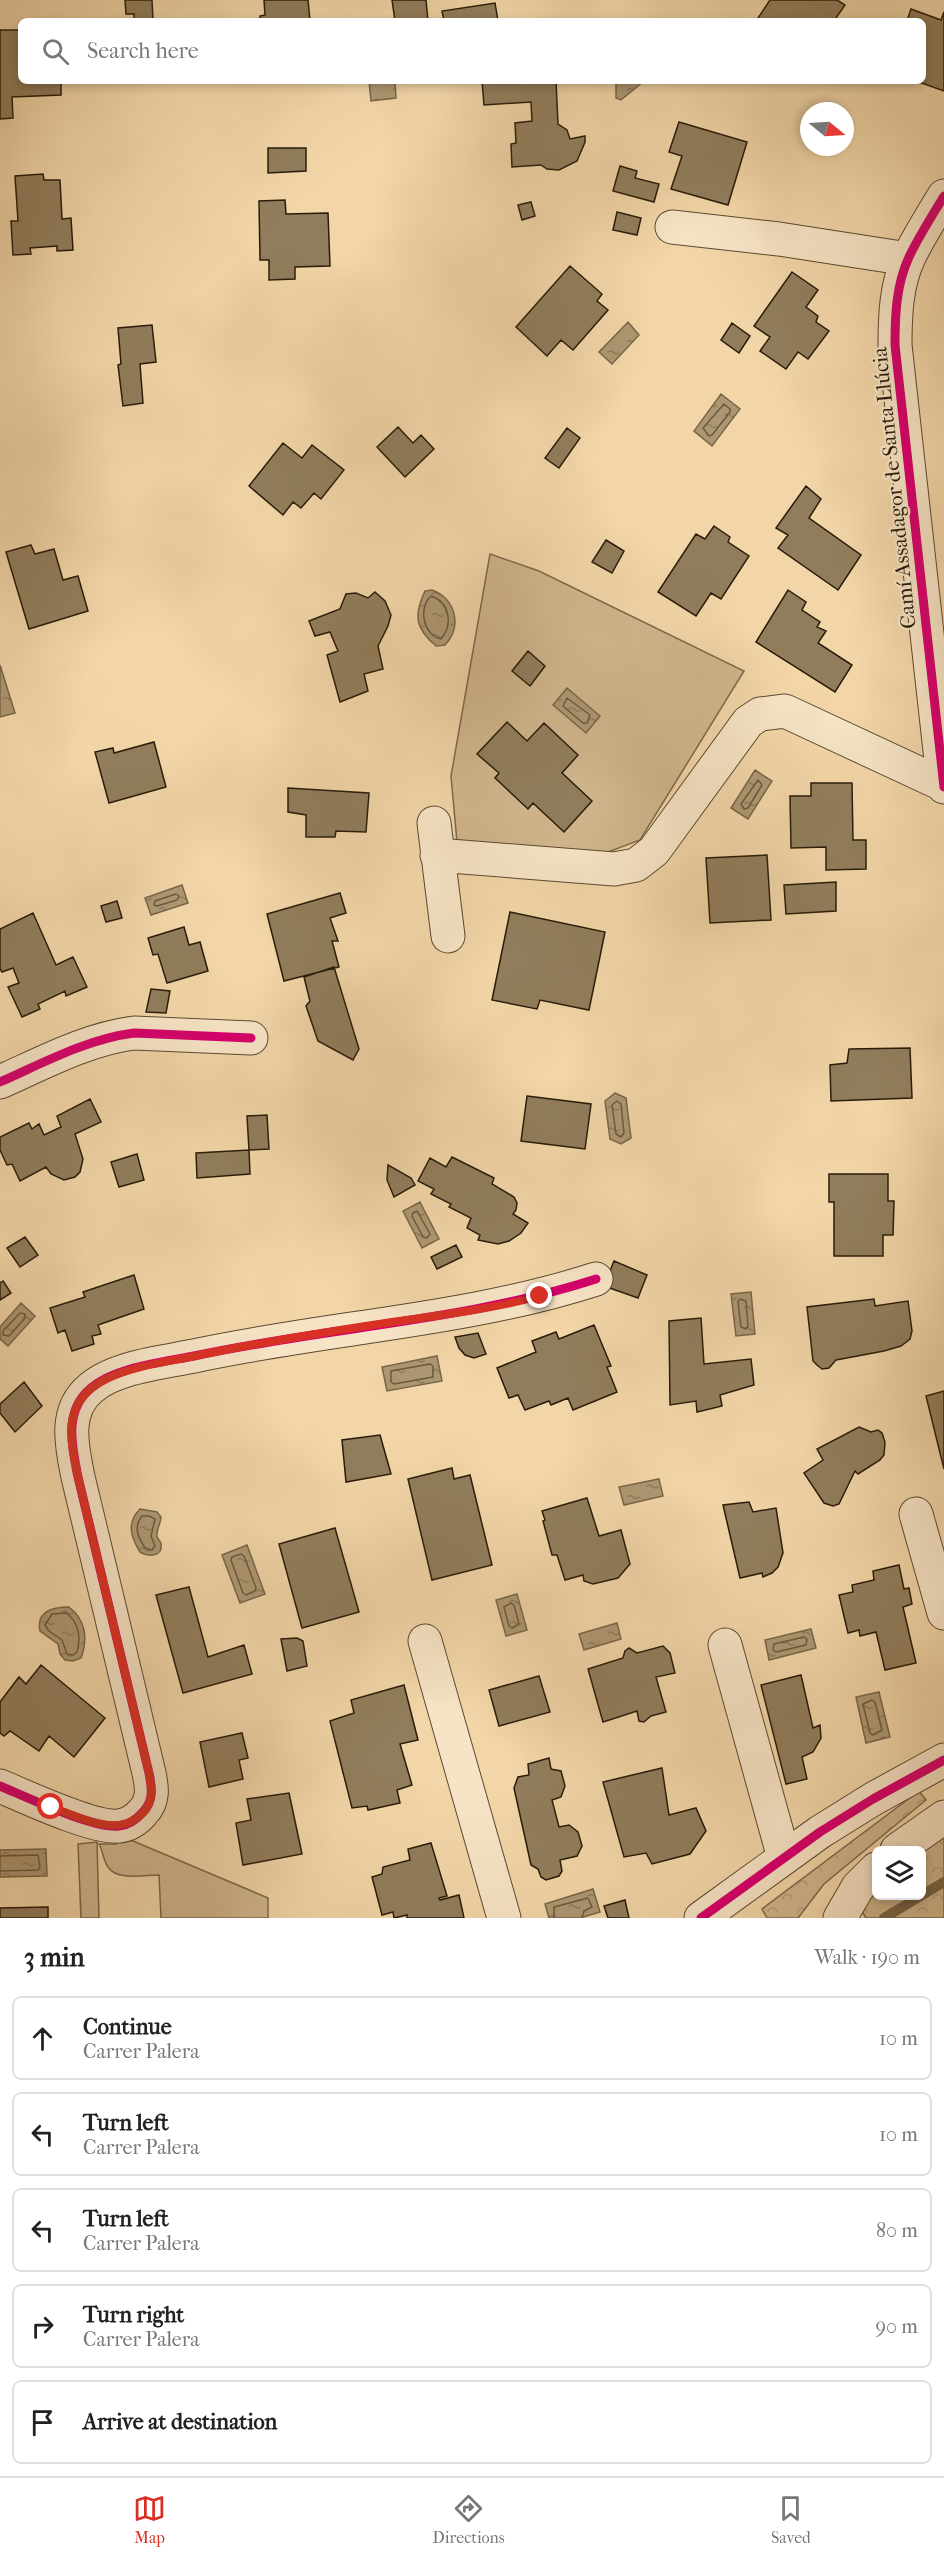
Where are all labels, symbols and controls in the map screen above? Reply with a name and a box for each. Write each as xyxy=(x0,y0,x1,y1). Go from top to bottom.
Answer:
search box xyxy=(18,18,926,84)
icon: search xyxy=(39,35,72,68)
text: Search here xyxy=(87,38,199,64)
north arrow xyxy=(800,102,854,156)
street label: Camí Assadagor de Santa Llúcia xyxy=(867,346,921,630)
route end xyxy=(526,1282,552,1308)
route start xyxy=(37,1793,63,1819)
map controls xyxy=(872,1846,926,1900)
button: layers xyxy=(872,1846,926,1900)
text: 3 min xyxy=(24,1942,85,1973)
text: Walk · 190 m xyxy=(814,1946,920,1969)
text: Continue xyxy=(83,2014,172,2040)
icon: ahead xyxy=(26,2022,59,2055)
text: 10 m xyxy=(879,2027,918,2050)
text: Carrer Palera xyxy=(83,2040,199,2063)
text: Turn left xyxy=(83,2110,169,2136)
icon: left xyxy=(26,2118,59,2151)
text: 10 m xyxy=(879,2123,918,2146)
text: Carrer Palera xyxy=(83,2136,199,2159)
text: Turn left xyxy=(83,2206,169,2232)
icon: left xyxy=(26,2214,59,2247)
text: 80 m xyxy=(876,2219,918,2242)
text: Carrer Palera xyxy=(83,2232,199,2255)
text: Turn right xyxy=(83,2302,184,2328)
icon: right xyxy=(26,2310,59,2343)
text: 90 m xyxy=(876,2315,918,2338)
text: Carrer Palera xyxy=(83,2328,199,2351)
icon: arrive xyxy=(26,2406,59,2439)
text: Arrive at destination xyxy=(83,2409,277,2435)
tab: Map xyxy=(133,2492,166,2547)
tab: Directions xyxy=(433,2492,505,2547)
tab: Saved xyxy=(771,2492,811,2547)

